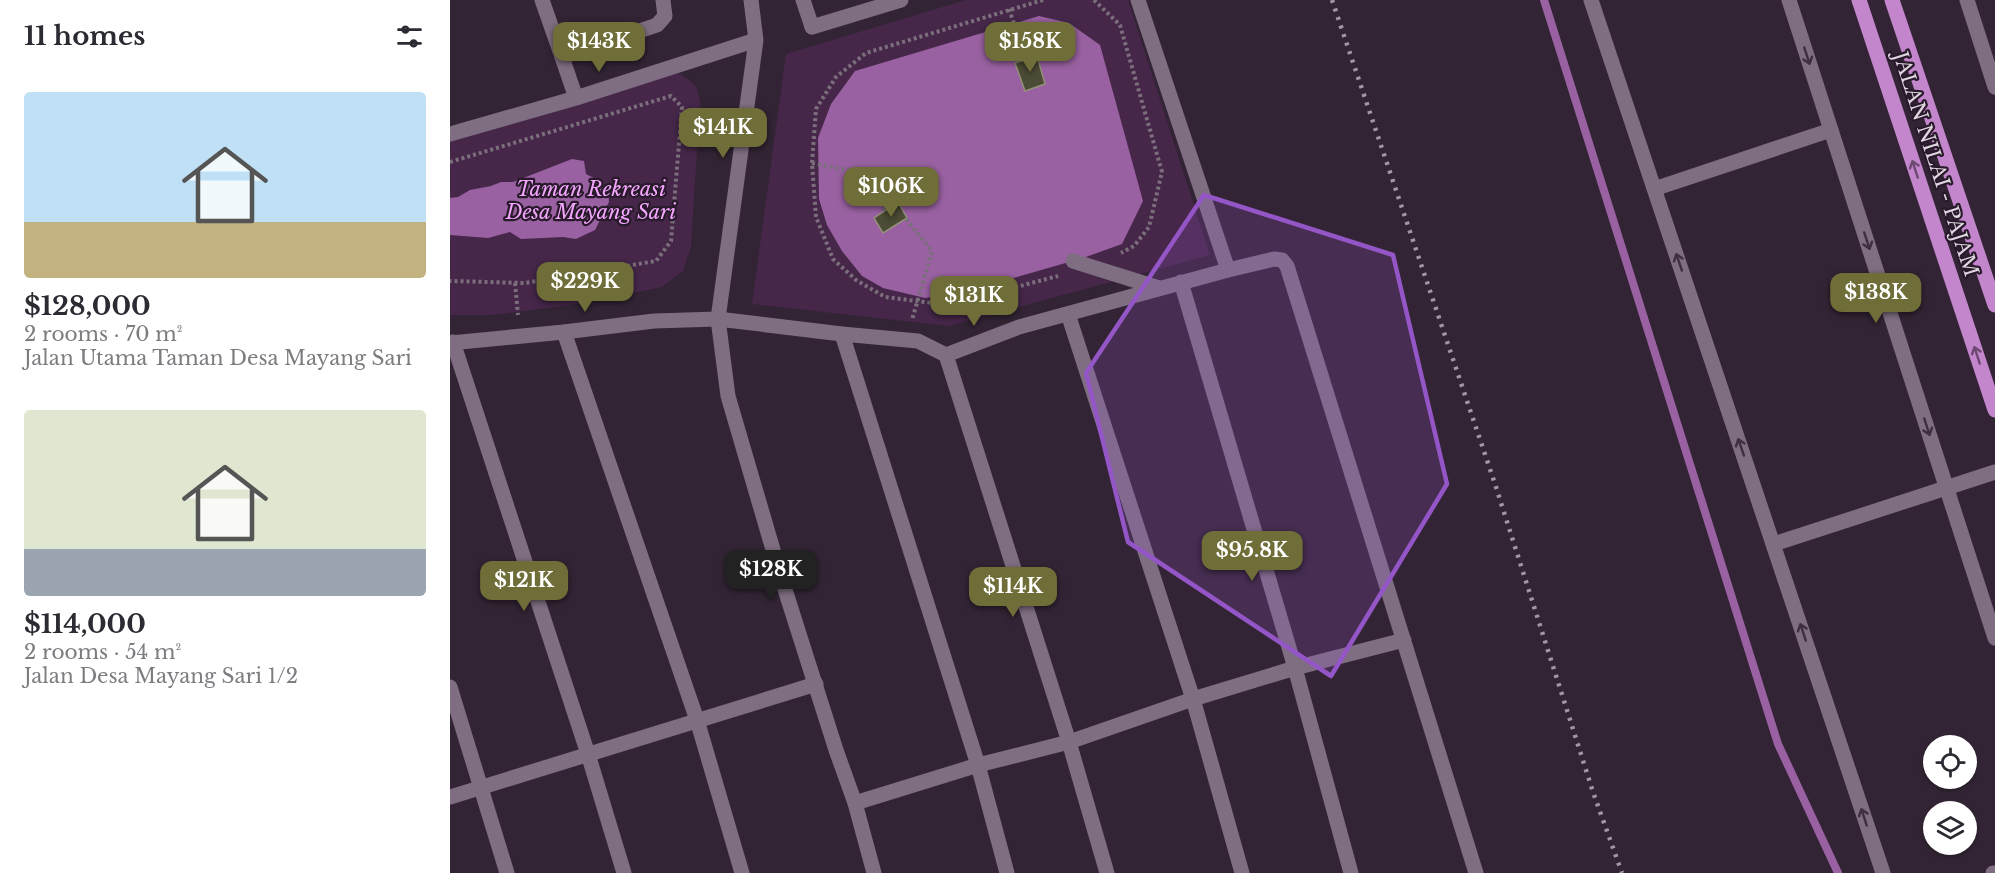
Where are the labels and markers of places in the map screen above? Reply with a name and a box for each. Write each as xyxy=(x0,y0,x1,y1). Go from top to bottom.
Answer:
pin: $143K xyxy=(557,22,641,73)
pin: $158K xyxy=(988,22,1072,73)
pin: $141K xyxy=(681,108,765,159)
pin: $106K xyxy=(849,167,933,218)
pin: $229K xyxy=(543,262,627,313)
pin: $138K xyxy=(1834,273,1918,324)
pin: $131K xyxy=(932,276,1016,327)
pin: $95.8K xyxy=(1203,531,1301,582)
pin: $128K xyxy=(729,550,813,601)
pin: $121K xyxy=(482,561,566,612)
pin: $114K xyxy=(971,567,1055,618)

